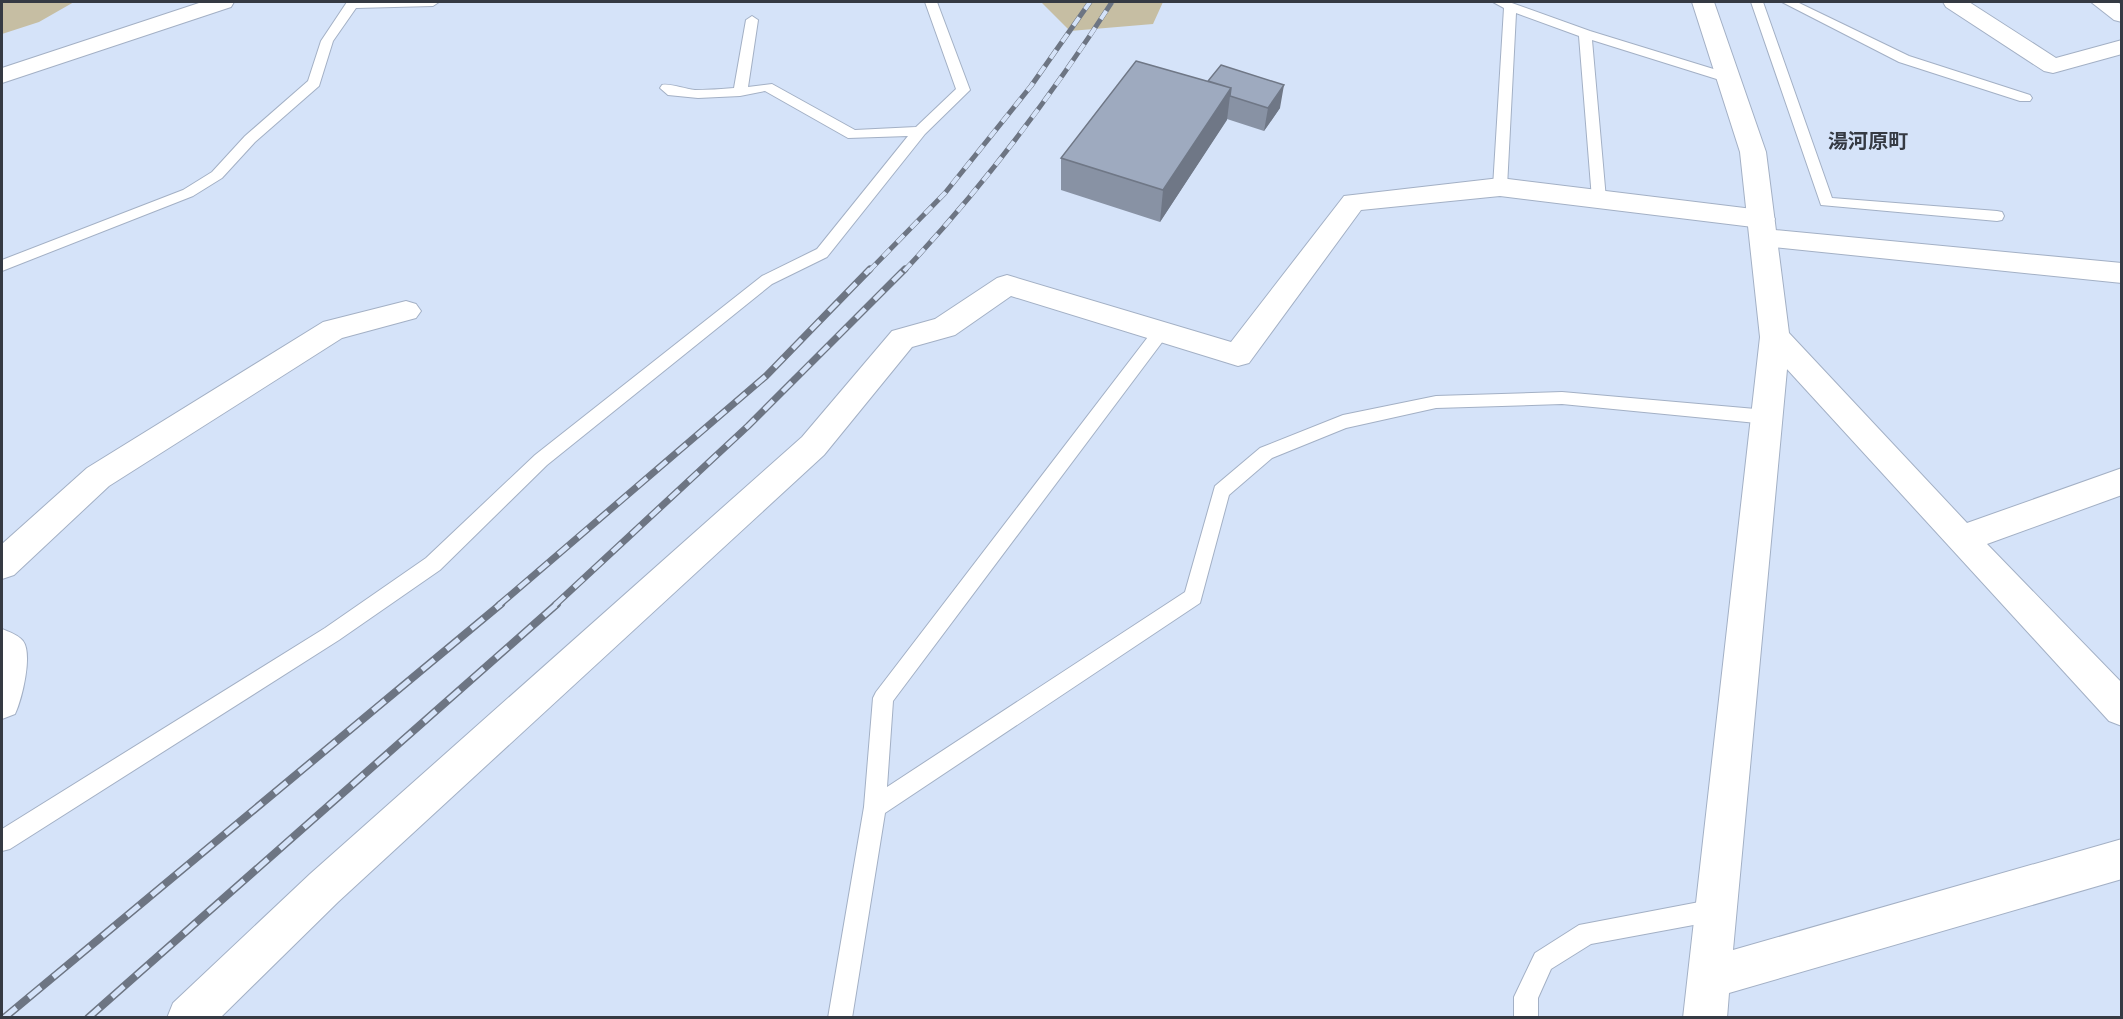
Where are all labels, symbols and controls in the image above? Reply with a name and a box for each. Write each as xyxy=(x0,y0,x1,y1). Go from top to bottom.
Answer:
district label: 湯河原町 xyxy=(1828,130,1908,152)

